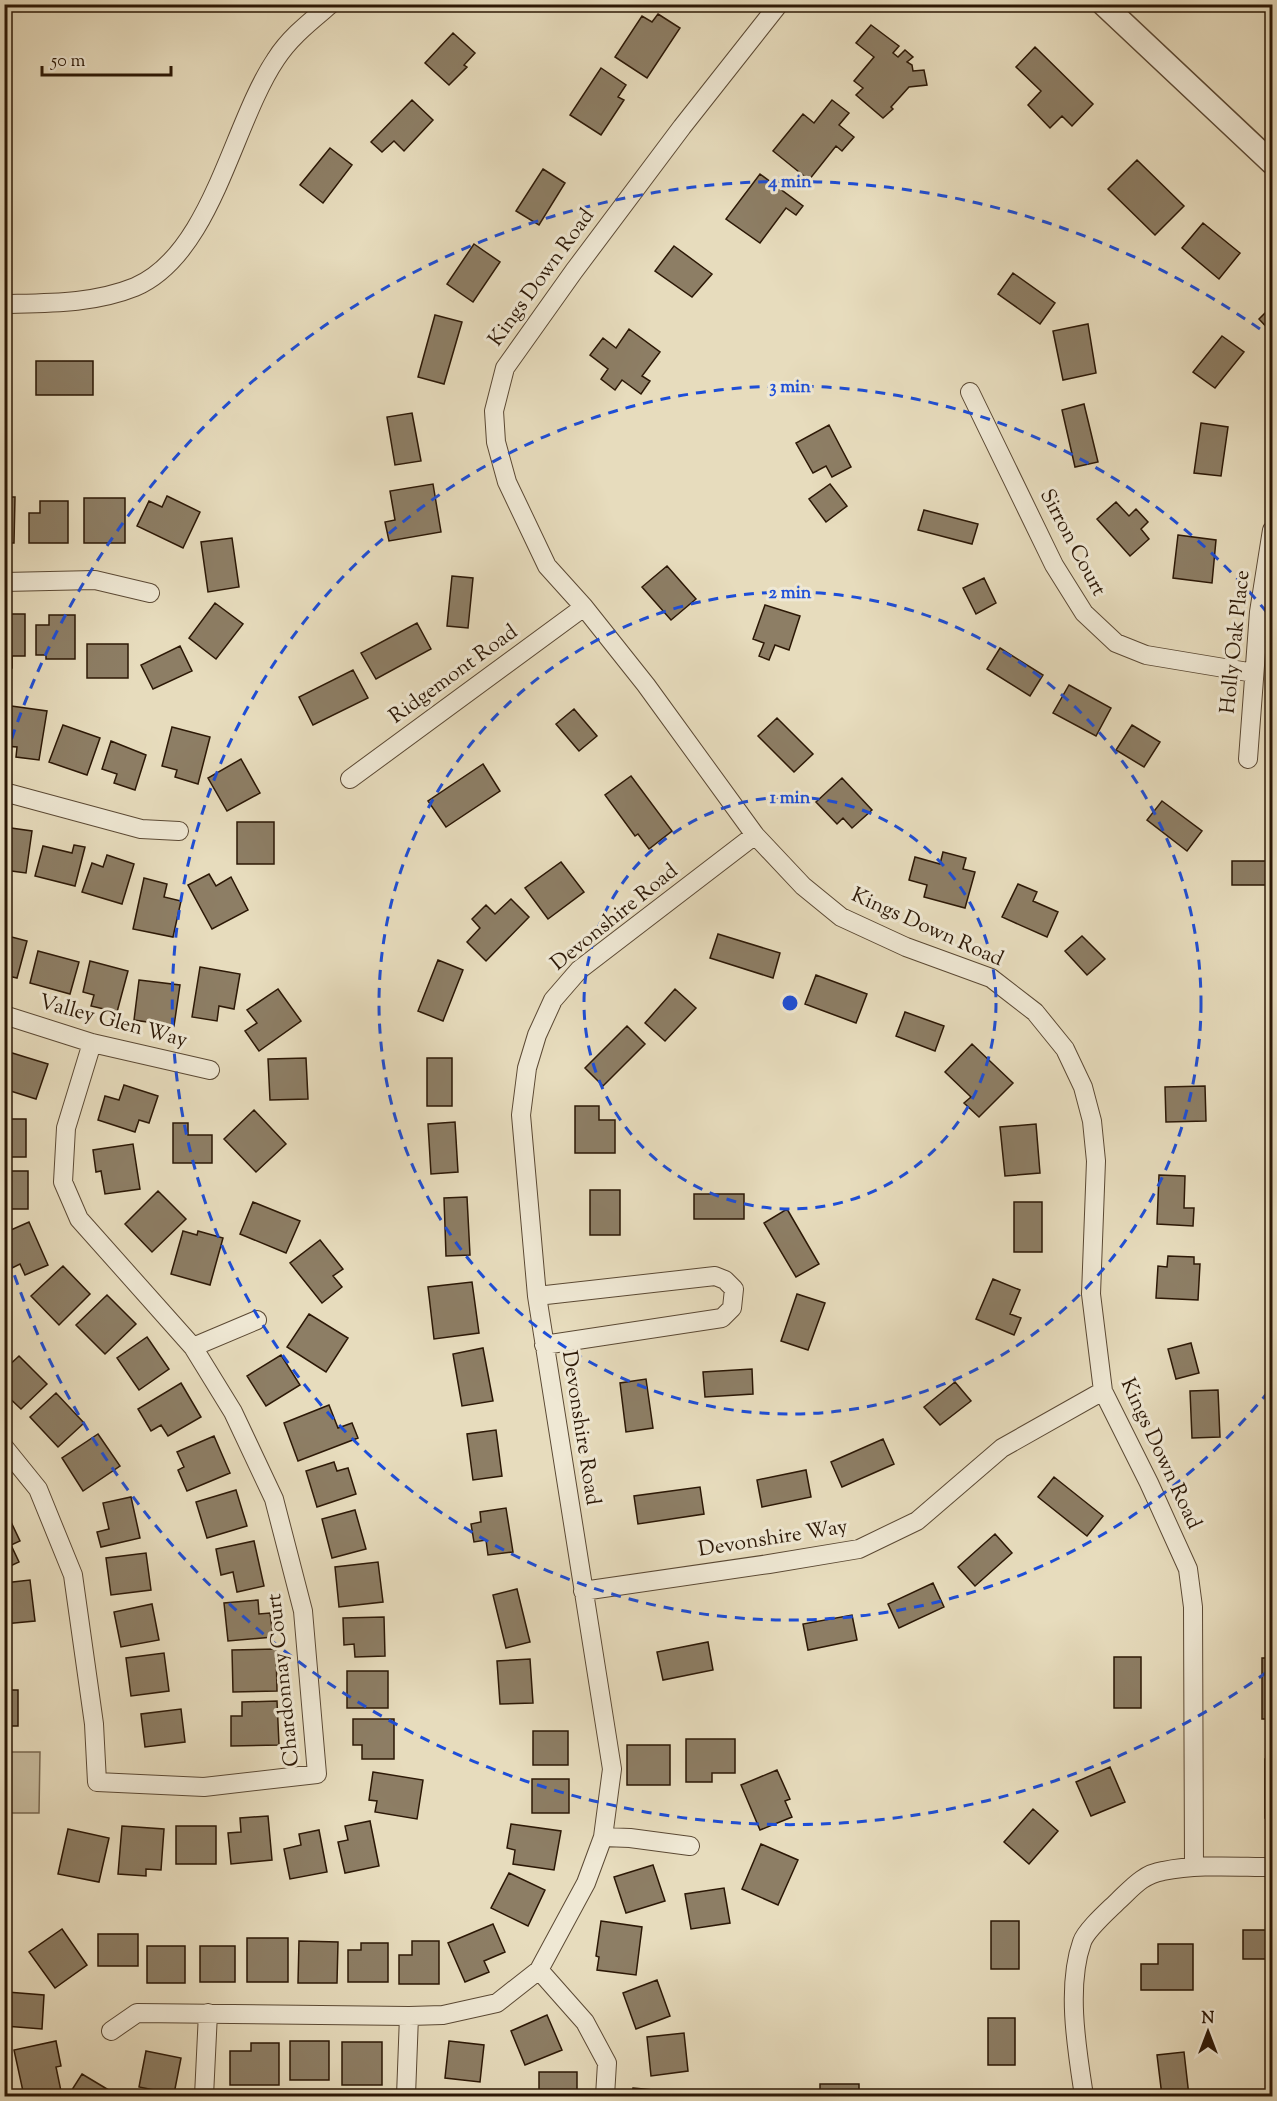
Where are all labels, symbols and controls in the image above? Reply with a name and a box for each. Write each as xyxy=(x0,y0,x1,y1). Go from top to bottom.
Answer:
scale bar xyxy=(42,39,171,77)
text: 50 m xyxy=(50,49,86,75)
text: 4 min xyxy=(767,170,812,196)
street label: Kings Down Road xyxy=(482,203,602,353)
text: 3 min xyxy=(769,375,811,401)
street label: Sirron Court xyxy=(1031,484,1113,602)
street label: Holly Oak Place xyxy=(1214,569,1258,715)
text: 2 min xyxy=(769,581,812,607)
street label: Ridgemont Road xyxy=(384,618,525,732)
text: 1 min xyxy=(770,786,811,812)
street label: Devonshire Road xyxy=(545,857,685,979)
street label: Kings Down Road xyxy=(846,881,1008,975)
street label: Valley Glen Way xyxy=(35,988,191,1056)
centre of rings xyxy=(780,993,800,1013)
street label: Devonshire Road xyxy=(553,1349,607,1508)
street label: Kings Down Road xyxy=(1112,1373,1208,1535)
street label: Devonshire Way xyxy=(696,1512,850,1566)
street label: Chardonnay Court xyxy=(260,1592,308,1768)
north arrow xyxy=(1178,2002,1238,2062)
text: N xyxy=(1202,2008,1215,2031)

